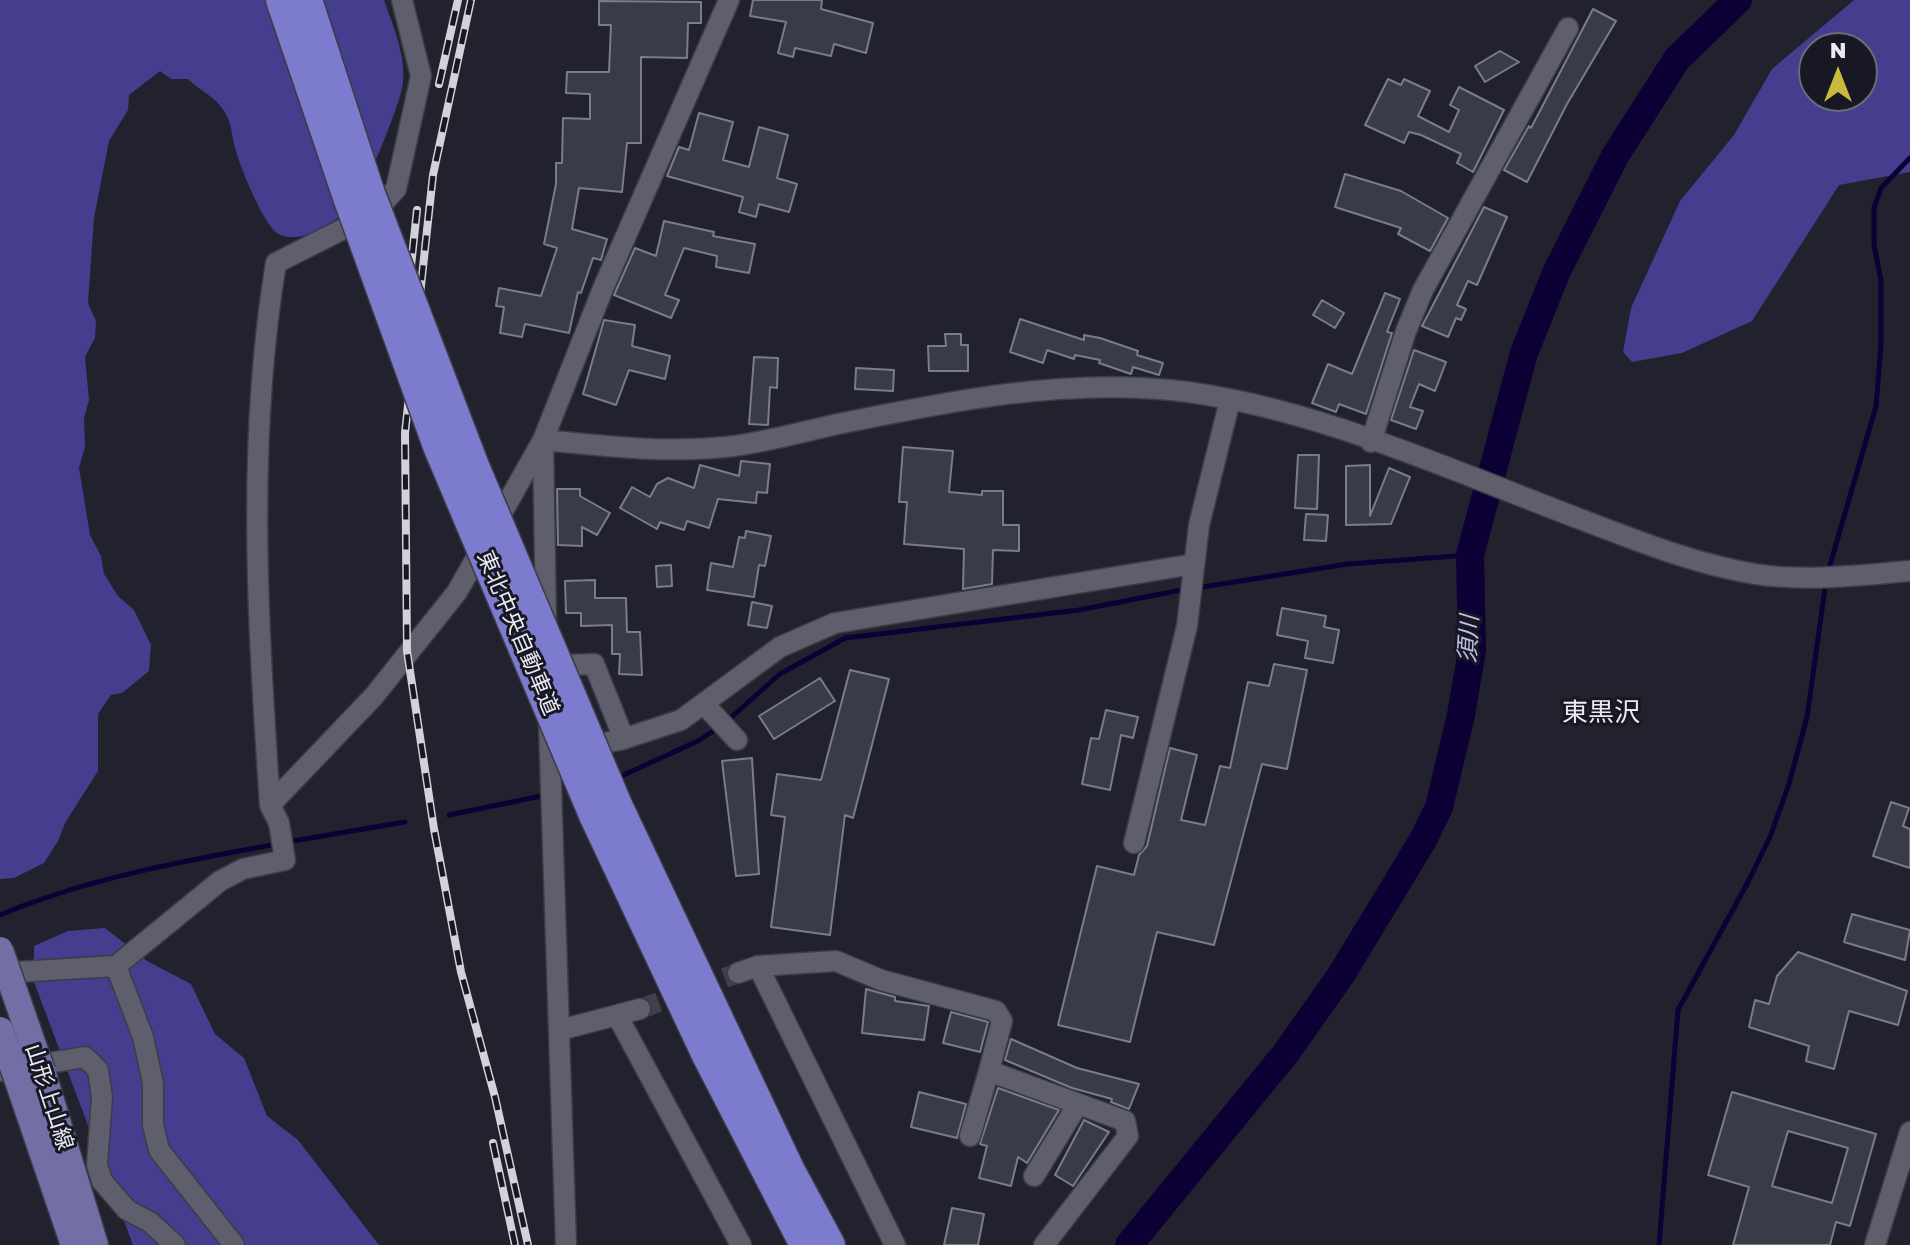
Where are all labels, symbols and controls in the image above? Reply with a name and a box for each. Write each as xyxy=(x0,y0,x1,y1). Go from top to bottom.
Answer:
north arrow xyxy=(1798,32,1878,112)
text: N xyxy=(1830,36,1846,63)
street label: 東北中央自動車道 xyxy=(471,547,565,719)
water label: 須川 xyxy=(1453,614,1485,664)
district label: 東黒沢 xyxy=(1562,697,1640,729)
street label: 山形上山線 xyxy=(19,1041,79,1153)

